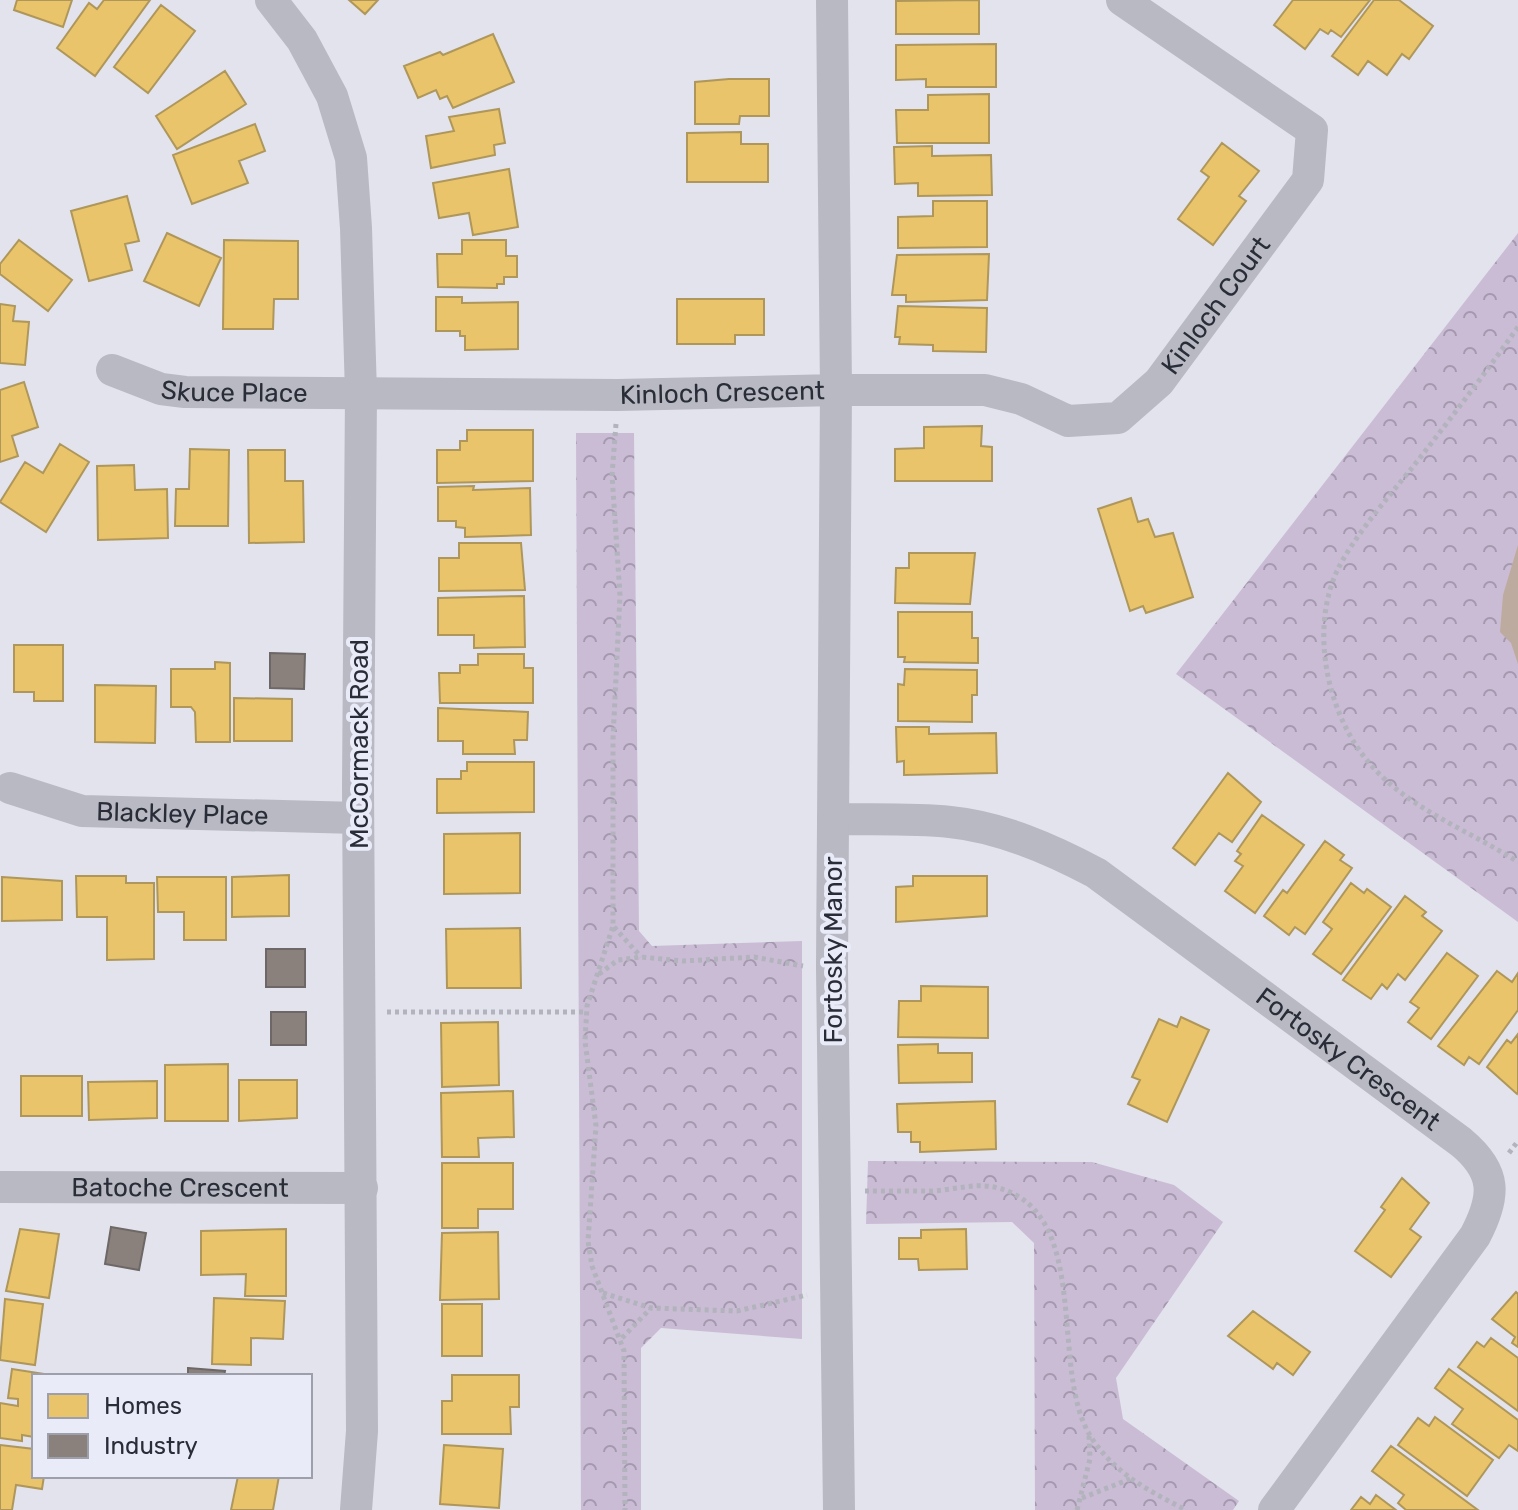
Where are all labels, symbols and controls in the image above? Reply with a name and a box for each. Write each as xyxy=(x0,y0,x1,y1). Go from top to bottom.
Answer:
street label: Kinloch Court xyxy=(1155,230,1277,380)
street label: Skuce Place xyxy=(159,374,308,408)
street label: Kinloch Crescent xyxy=(619,375,825,410)
street label: McCormack Road xyxy=(344,639,375,849)
street label: Blackley Place xyxy=(96,796,269,831)
street label: Fortosky Manor xyxy=(818,856,849,1044)
street label: Fortosky Crescent xyxy=(1250,981,1446,1137)
street label: Batoche Crescent xyxy=(71,1172,289,1203)
legend xyxy=(32,1374,312,1478)
text: Homes xyxy=(104,1392,182,1420)
text: Industry xyxy=(104,1432,198,1460)

